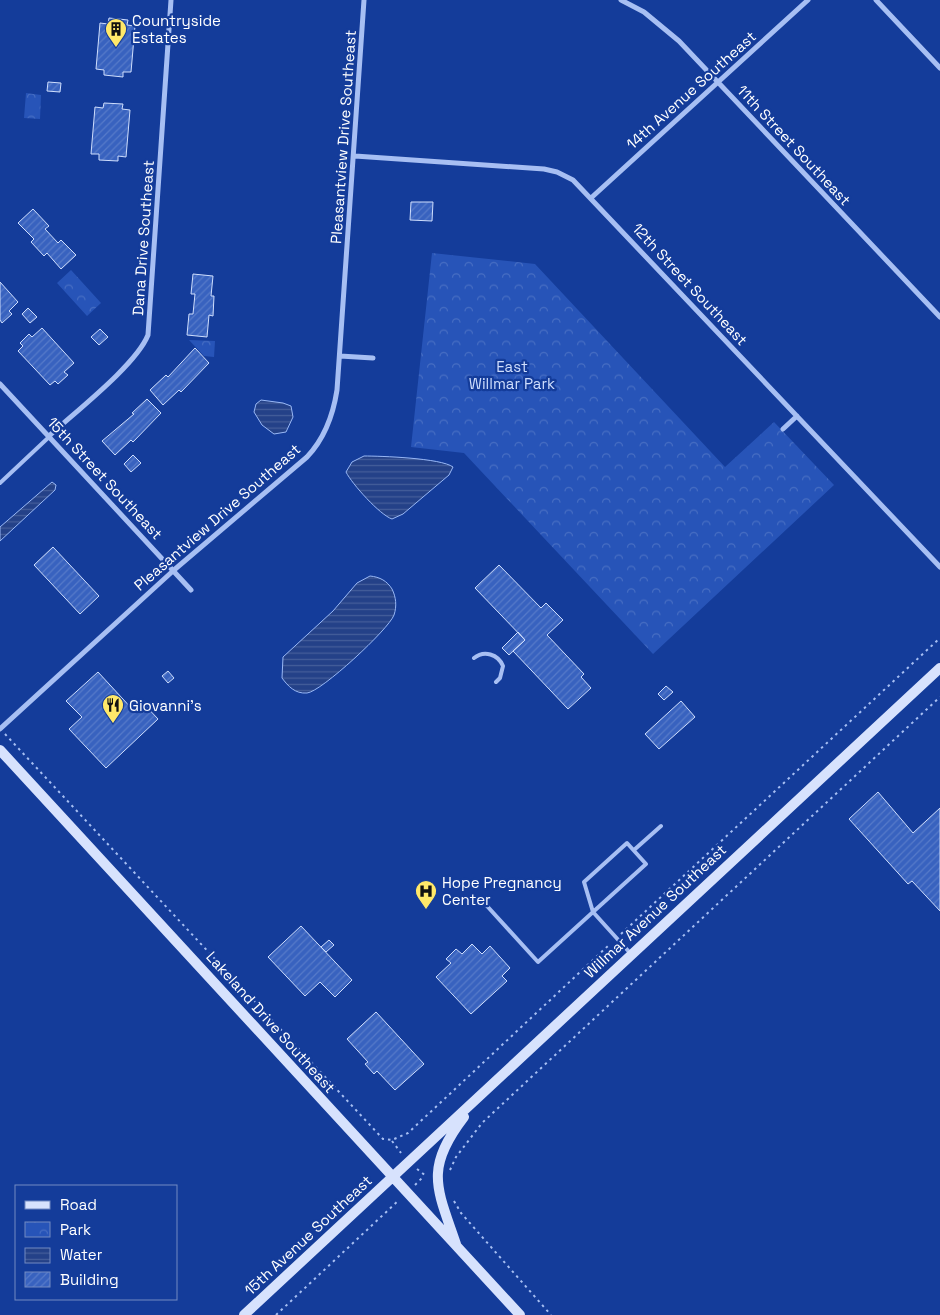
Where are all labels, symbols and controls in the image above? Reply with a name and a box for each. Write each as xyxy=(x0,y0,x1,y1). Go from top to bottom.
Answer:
place label: Countryside Estates xyxy=(132,11,221,47)
building icon: Countryside Estates xyxy=(104,17,128,48)
street label: 14th Avenue Southeast xyxy=(622,27,760,153)
street label: Pleasantview Drive Southeast xyxy=(326,29,360,245)
street label: 11th Street Southeast xyxy=(733,81,855,209)
street label: Dana Drive Southeast xyxy=(128,160,158,316)
street label: 12th Street Southeast xyxy=(628,219,752,349)
park label: East Willmar Park xyxy=(469,357,555,393)
street label: 15th Street Southeast xyxy=(43,413,167,543)
street label: Pleasantview Drive Southeast xyxy=(130,439,304,595)
restaurant icon: Giovanni's xyxy=(101,693,125,724)
place label: Giovanni's xyxy=(129,696,202,715)
street label: Willmar Avenue Southeast xyxy=(580,840,730,982)
place label: Hope Pregnancy Center xyxy=(442,873,562,909)
hospital icon: Hope Pregnancy Center xyxy=(414,879,438,910)
street label: Lakeland Drive Southeast xyxy=(202,947,340,1097)
street label: 15th Avenue Southeast xyxy=(240,1171,376,1299)
legend xyxy=(15,1185,178,1300)
text: Road xyxy=(60,1195,97,1214)
text: Park xyxy=(60,1220,91,1239)
text: Water xyxy=(60,1245,103,1264)
text: Building xyxy=(60,1270,119,1289)

